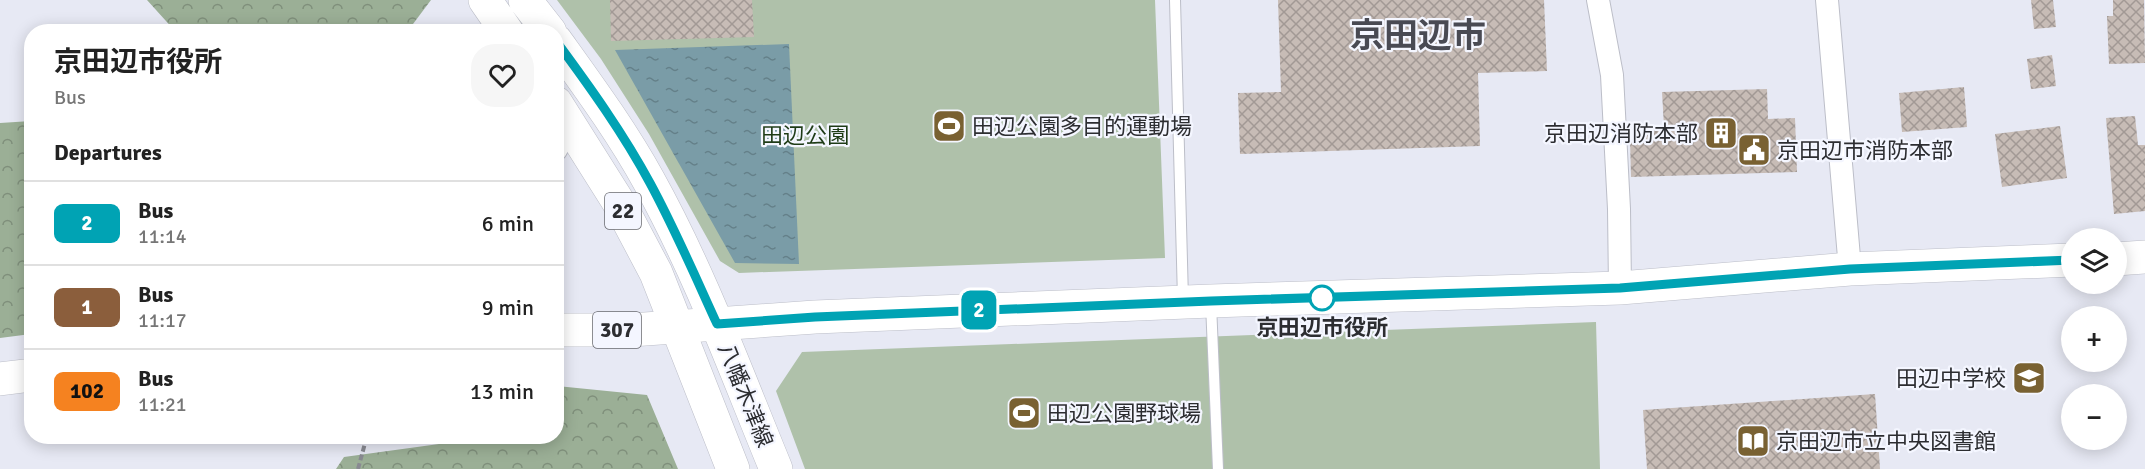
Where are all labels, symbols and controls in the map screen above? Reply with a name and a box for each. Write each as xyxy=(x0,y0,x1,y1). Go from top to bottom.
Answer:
district label: 京田辺市 xyxy=(1350,15,1486,57)
button: heart xyxy=(471,44,534,107)
text: 京田辺市役所 xyxy=(54,45,222,79)
text: Bus xyxy=(54,85,86,110)
sports icon: 田辺公園多目的運動場 xyxy=(931,108,967,144)
place label: 田辺公園多目的運動場 xyxy=(972,113,1192,140)
building icon: 京田辺消防本部 xyxy=(1703,115,1739,151)
place label: 京田辺消防本部 xyxy=(1544,120,1698,147)
park label: 田辺公園 xyxy=(761,122,849,149)
public building icon: 京田辺市消防本部 xyxy=(1736,132,1772,168)
place label: 京田辺市消防本部 xyxy=(1777,137,1953,164)
text: Departures xyxy=(54,139,162,166)
road number: 22 xyxy=(605,193,641,229)
text: Bus xyxy=(138,197,173,224)
text: 2 xyxy=(81,210,93,236)
text: 6 min xyxy=(482,210,534,237)
text: 11:14 xyxy=(138,224,187,249)
map controls xyxy=(2061,228,2127,450)
button: layers xyxy=(2061,228,2127,294)
text: Bus xyxy=(138,281,173,308)
marker: 京田辺市役所 xyxy=(1309,285,1335,311)
line badge: 2 xyxy=(960,290,998,330)
text: 1 xyxy=(81,294,93,320)
text: 9 min xyxy=(482,294,534,321)
text: 2 xyxy=(973,297,985,323)
button: + xyxy=(2061,306,2127,372)
text: 11:17 xyxy=(138,308,187,333)
road number: 307 xyxy=(593,312,641,348)
place label: 京田辺市役所 xyxy=(1256,314,1388,341)
street label: 八幡木津線 xyxy=(712,339,779,451)
school or university icon: 田辺中学校 xyxy=(2011,360,2047,396)
text: Bus xyxy=(138,365,173,392)
place label: 田辺中学校 xyxy=(1896,365,2006,392)
text: 102 xyxy=(70,378,104,404)
text: 13 min xyxy=(470,378,534,405)
button: − xyxy=(2061,384,2127,450)
text: 11:21 xyxy=(138,392,187,417)
sports icon: 田辺公園野球場 xyxy=(1006,395,1042,431)
place label: 田辺公園野球場 xyxy=(1047,400,1201,427)
library icon: 京田辺市立中央図書館 xyxy=(1735,423,1771,459)
place label: 京田辺市立中央図書館 xyxy=(1776,428,1996,455)

